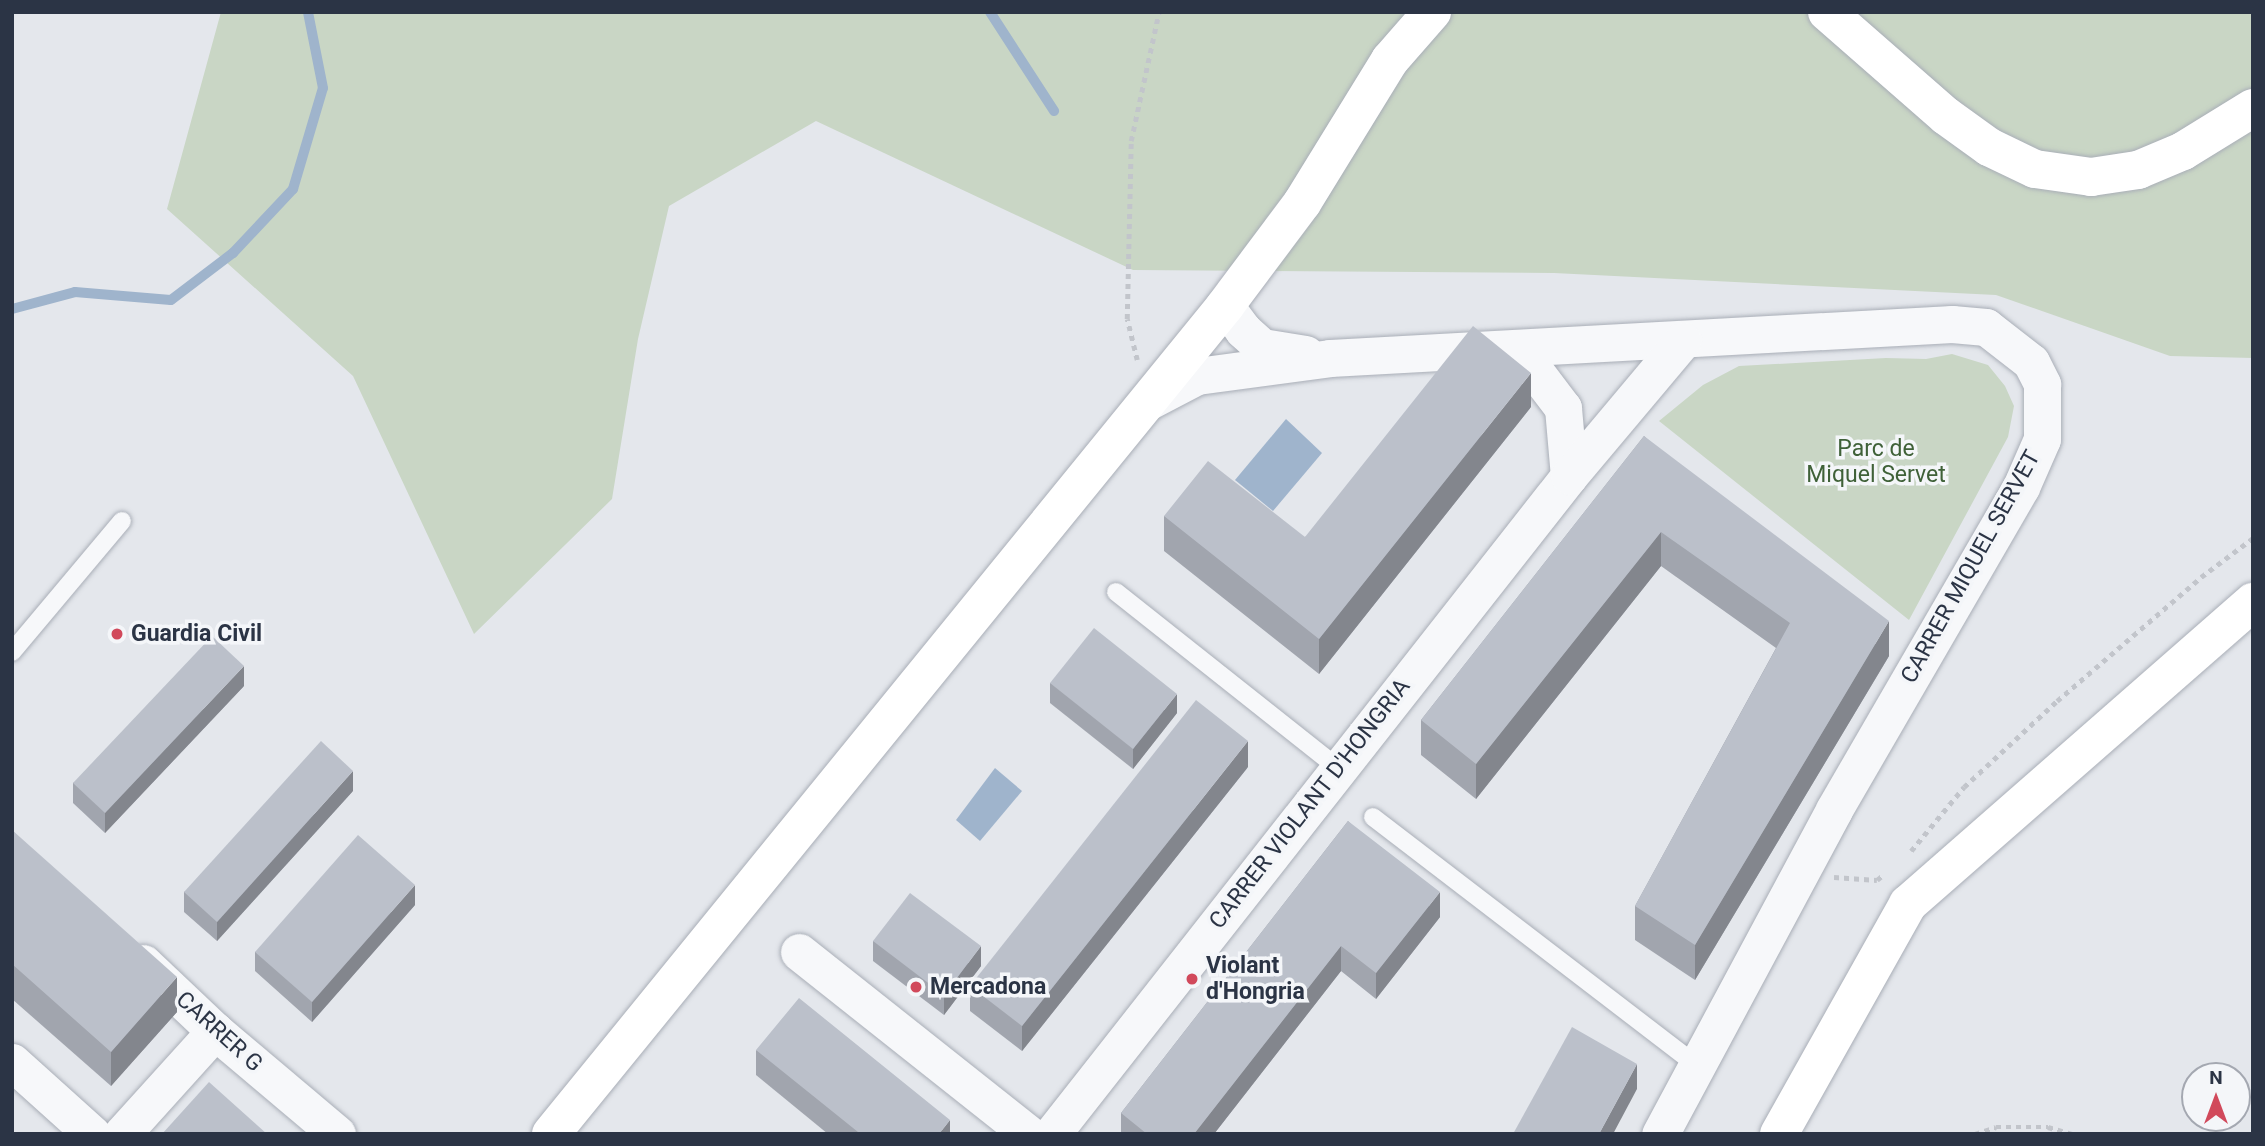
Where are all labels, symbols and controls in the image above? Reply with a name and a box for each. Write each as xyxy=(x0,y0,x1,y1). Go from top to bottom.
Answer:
park label: Parc de Miquel Servet xyxy=(1806,435,1946,489)
street label: CARRER MIQUEL SERVET xyxy=(1895,446,2047,688)
place label: Guardia Civil xyxy=(131,620,262,648)
marker: Guardia Civil xyxy=(109,626,125,642)
street label: CARRER VIOLANT D'HONGRIA xyxy=(1204,673,1416,935)
place label: Violant d'Hongria xyxy=(1206,952,1305,1006)
marker: Violant d'Hongria xyxy=(1184,971,1200,987)
place label: Mercadona xyxy=(930,973,1046,1001)
marker: Mercadona xyxy=(908,979,924,995)
street label: CARRER G xyxy=(170,986,268,1078)
north arrow xyxy=(2181,1062,2251,1132)
text: N xyxy=(2209,1066,2223,1089)

